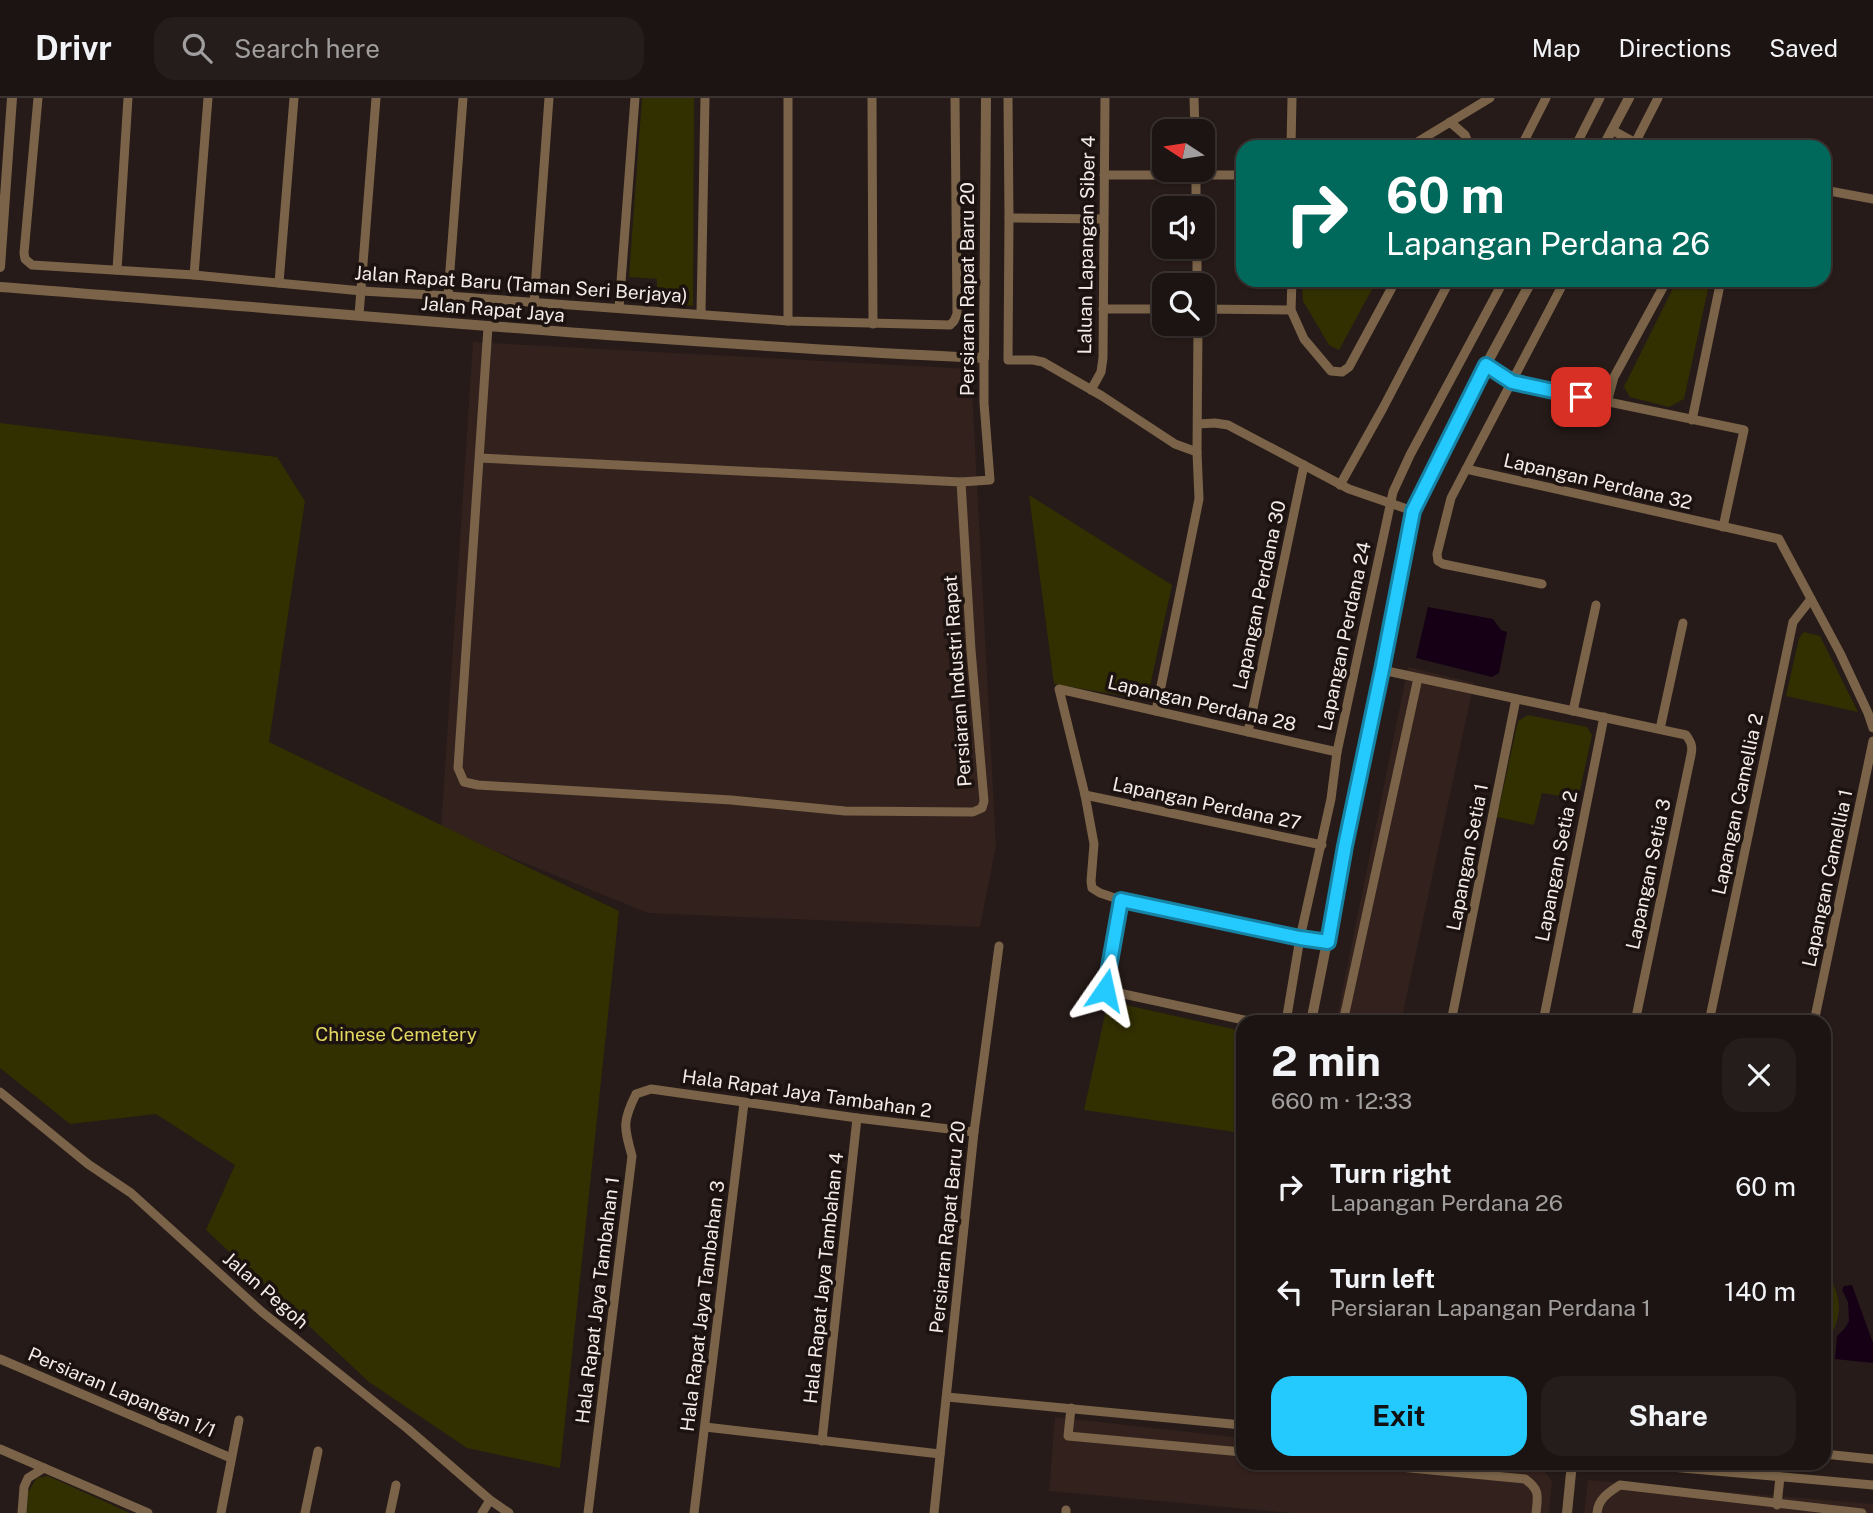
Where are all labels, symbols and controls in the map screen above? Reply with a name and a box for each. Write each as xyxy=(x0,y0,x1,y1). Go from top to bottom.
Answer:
search box xyxy=(154,17,644,80)
text: Drivr xyxy=(35,29,112,67)
icon: search xyxy=(178,29,216,67)
text: Search here xyxy=(234,33,380,64)
text: Map xyxy=(1532,34,1581,62)
text: Directions xyxy=(1619,34,1731,62)
text: Saved xyxy=(1769,34,1838,62)
north arrow xyxy=(1152,119,1214,182)
map controls xyxy=(1152,119,1215,336)
street label: Laluan Lapangan Siber 4 xyxy=(1073,135,1099,355)
text: 60 m xyxy=(1386,166,1505,224)
icon: right xyxy=(1271,168,1362,259)
street label: Persiaran Rapat Baru 20 xyxy=(956,182,978,396)
button: sound xyxy=(1152,196,1215,259)
text: Lapangan Perdana 26 xyxy=(1386,225,1710,262)
street label: Jalan Rapat Baru (Taman Seri Berjaya) xyxy=(354,261,688,307)
button: search xyxy=(1152,273,1215,336)
street label: Jalan Rapat Jaya xyxy=(420,292,566,326)
pin xyxy=(1551,367,1611,427)
icon: arrive xyxy=(1562,378,1600,416)
street label: Lapangan Perdana 32 xyxy=(1502,449,1694,513)
street label: Lapangan Perdana 30 xyxy=(1228,498,1290,692)
street label: Lapangan Perdana 24 xyxy=(1313,539,1375,732)
street label: Persiaran Industri Rapat xyxy=(939,574,975,788)
street label: Lapangan Perdana 28 xyxy=(1106,671,1298,735)
street label: Lapangan Camellia 2 xyxy=(1707,712,1767,896)
street label: Lapangan Perdana 27 xyxy=(1111,772,1303,834)
street label: Lapangan Setia 1 xyxy=(1442,782,1492,932)
street label: Lapangan Camellia 1 xyxy=(1797,787,1857,969)
street label: Lapangan Setia 2 xyxy=(1531,789,1581,943)
street label: Lapangan Setia 3 xyxy=(1621,797,1675,951)
position arrow xyxy=(1068,953,1142,1027)
park label: Chinese Cemetery xyxy=(315,1023,477,1045)
text: 2 min xyxy=(1271,1036,1381,1085)
button: close xyxy=(1722,1038,1796,1112)
street label: Hala Rapat Jaya Tambahan 2 xyxy=(681,1065,933,1121)
text: 660 m · 12:33 xyxy=(1271,1087,1412,1114)
street label: Persiaran Rapat Baru 20 xyxy=(925,1120,969,1334)
street label: Hala Rapat Jaya Tambahan 4 xyxy=(799,1151,847,1405)
text: Turn right xyxy=(1330,1158,1452,1189)
icon: right xyxy=(1271,1168,1309,1206)
text: 60 m xyxy=(1735,1171,1796,1202)
street label: Hala Rapat Jaya Tambahan 1 xyxy=(571,1175,623,1425)
street label: Hala Rapat Jaya Tambahan 3 xyxy=(676,1179,728,1433)
text: Lapangan Perdana 26 xyxy=(1330,1189,1563,1216)
street label: Jalan Pegoh xyxy=(219,1247,313,1333)
text: Turn left xyxy=(1330,1263,1435,1294)
icon: left xyxy=(1271,1273,1309,1311)
text: 140 m xyxy=(1724,1276,1796,1307)
text: Persiaran Lapangan Perdana 1 xyxy=(1330,1294,1651,1321)
street label: Persiaran Lapangan 1/1 xyxy=(25,1342,219,1442)
button: Exit xyxy=(1271,1376,1527,1456)
button: Share xyxy=(1541,1376,1796,1456)

